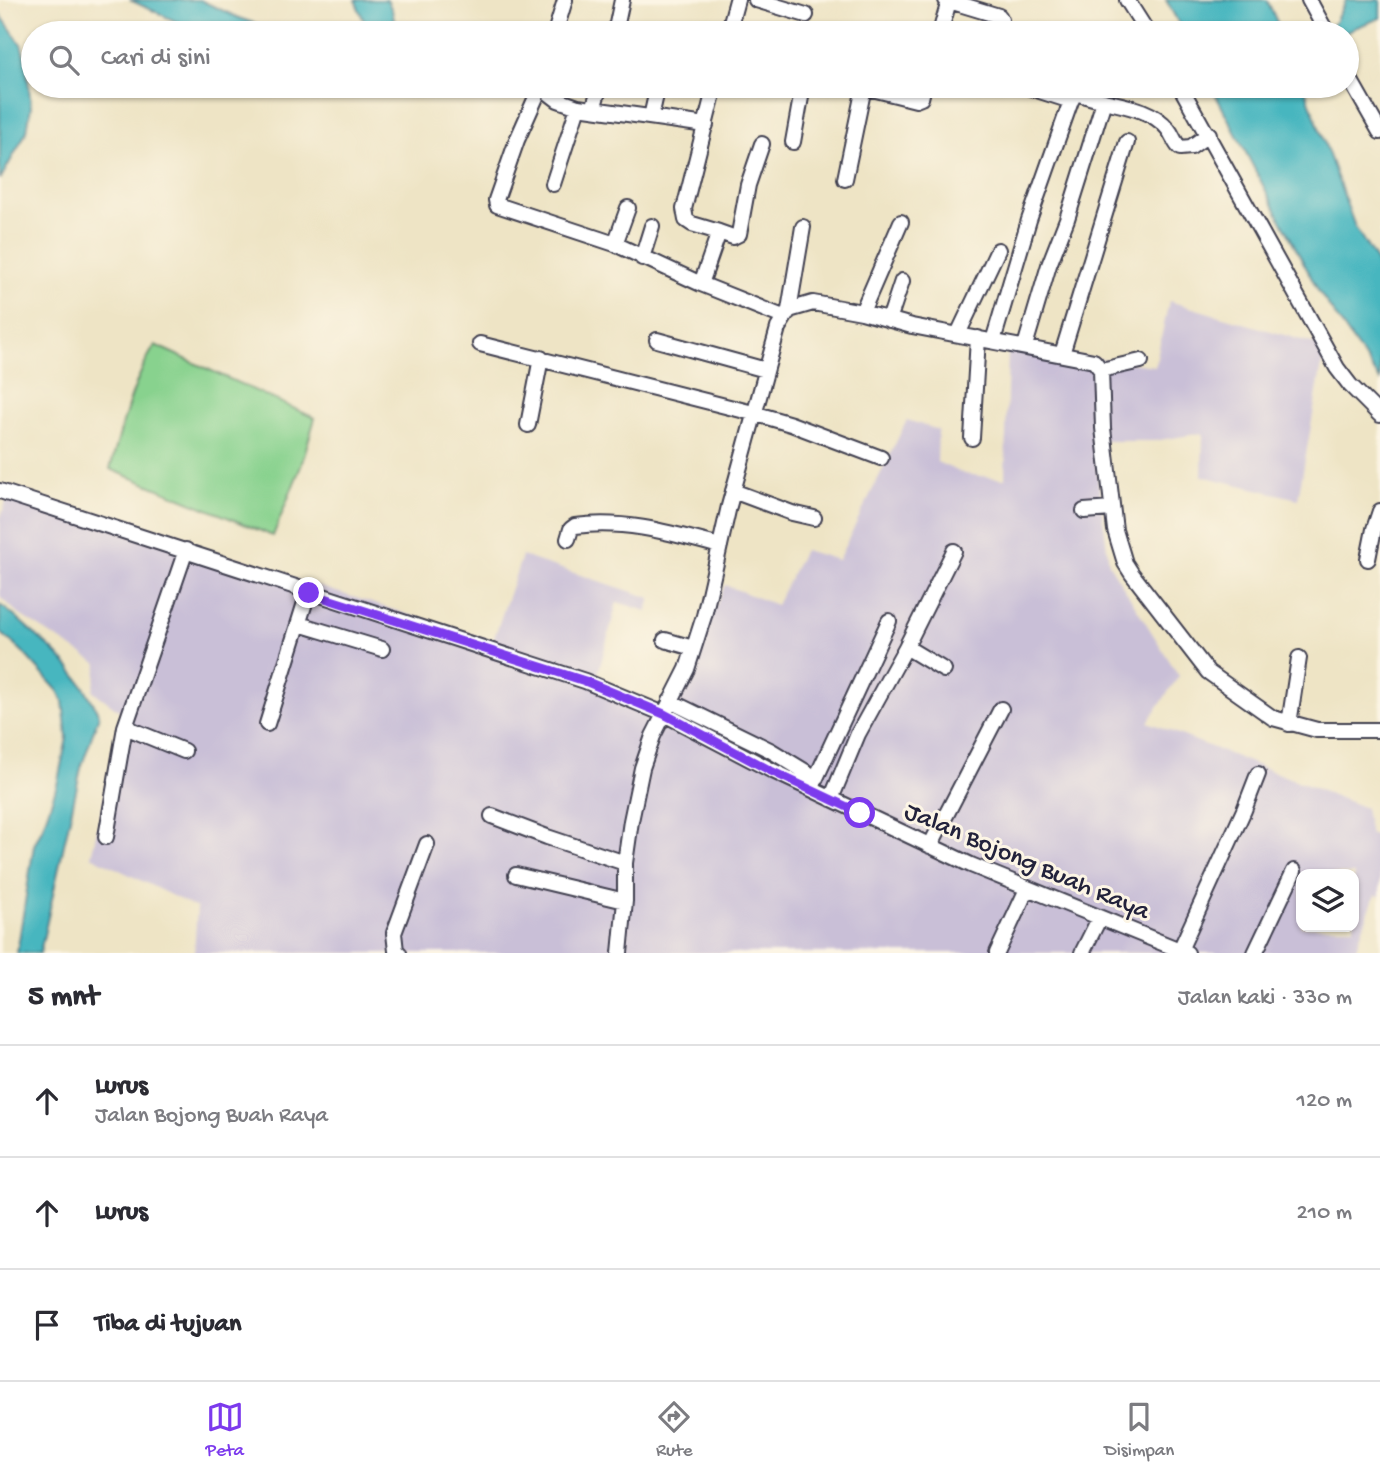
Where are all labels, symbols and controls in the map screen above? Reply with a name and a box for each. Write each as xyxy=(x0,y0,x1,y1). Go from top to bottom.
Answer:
search box xyxy=(21,21,1359,98)
icon: search xyxy=(45,41,83,79)
text: Cari di sini xyxy=(101,44,211,75)
route end xyxy=(293,577,324,608)
route start xyxy=(844,797,875,828)
street label: Jalan Bojong Buah Raya xyxy=(899,797,1155,929)
map controls xyxy=(1296,869,1359,932)
button: layers xyxy=(1296,869,1359,932)
text: 5 mnt xyxy=(28,981,99,1016)
text: Jalan kaki · 330 m xyxy=(1178,985,1352,1012)
text: Lurus xyxy=(95,1072,148,1103)
icon: ahead xyxy=(28,1082,66,1120)
text: 120 m xyxy=(1297,1088,1352,1115)
text: Jalan Bojong Buah Raya xyxy=(95,1103,328,1130)
icon: ahead xyxy=(28,1194,66,1232)
text: Lurus xyxy=(95,1198,148,1229)
text: 210 m xyxy=(1297,1200,1352,1227)
icon: arrive xyxy=(28,1306,66,1344)
text: Tiba di tujuan xyxy=(95,1310,241,1341)
tab: Peta xyxy=(206,1398,244,1463)
tab: Rute xyxy=(655,1398,693,1463)
tab: Disimpan xyxy=(1104,1398,1174,1463)

